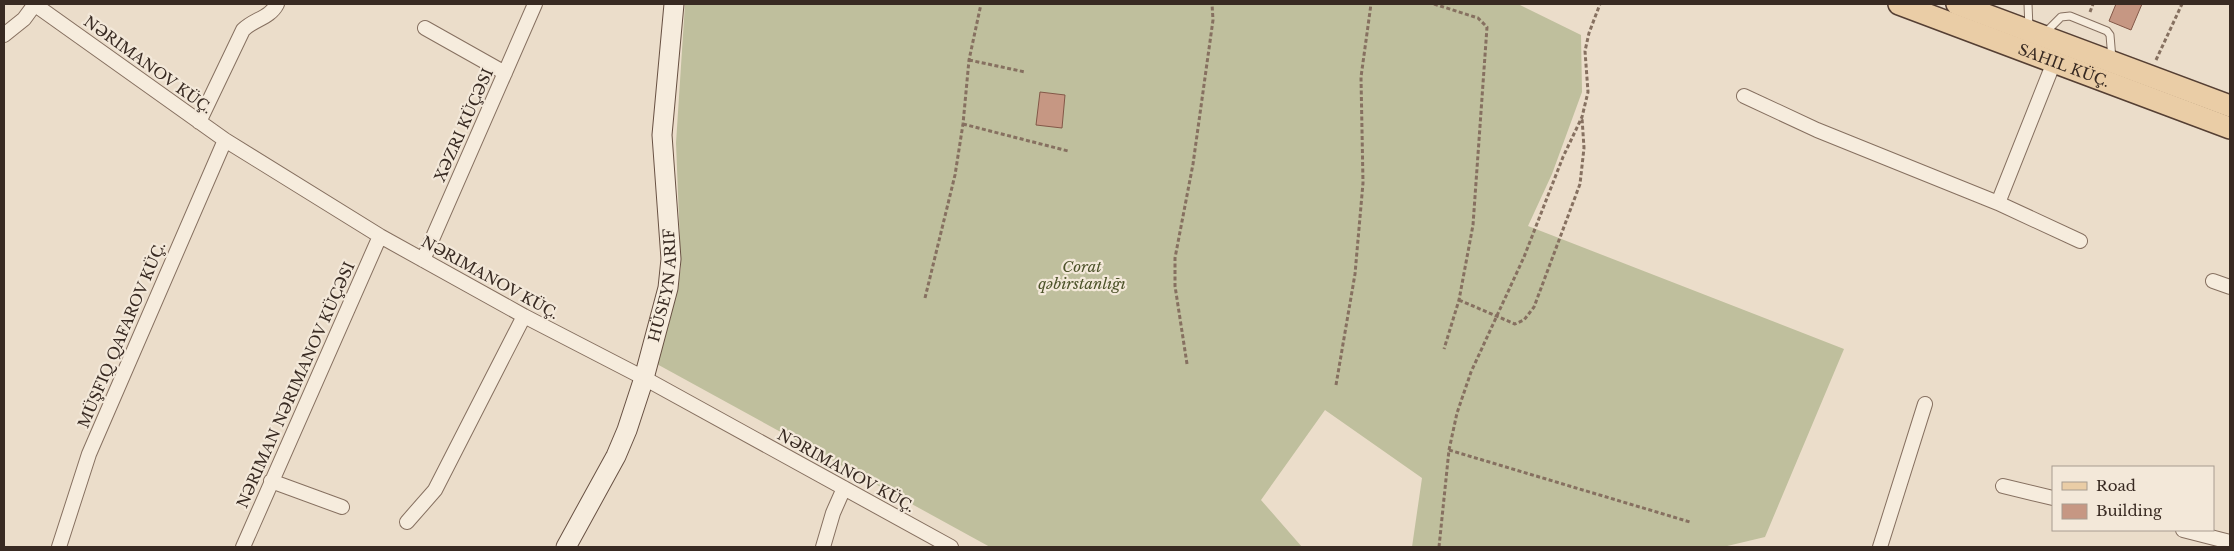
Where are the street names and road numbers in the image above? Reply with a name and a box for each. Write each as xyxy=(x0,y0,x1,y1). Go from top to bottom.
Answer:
street label: NƏRIMANOV KÜÇ. xyxy=(80,12,216,118)
street label: SAHIL KÜÇ. xyxy=(2016,39,2112,91)
street label: XƏZRI KÜÇƏSI xyxy=(430,65,497,185)
street label: HÜSEYN ARIF xyxy=(644,228,680,344)
street label: NƏRIMANOV KÜÇ. xyxy=(418,232,562,323)
street label: MÜŞFIQ QAFAROV KÜÇ. xyxy=(74,239,169,431)
street label: NƏRIMAN NƏRIMANOV KÜÇƏSI xyxy=(232,259,359,511)
street label: NƏRIMANOV KÜÇ. xyxy=(774,425,918,516)

